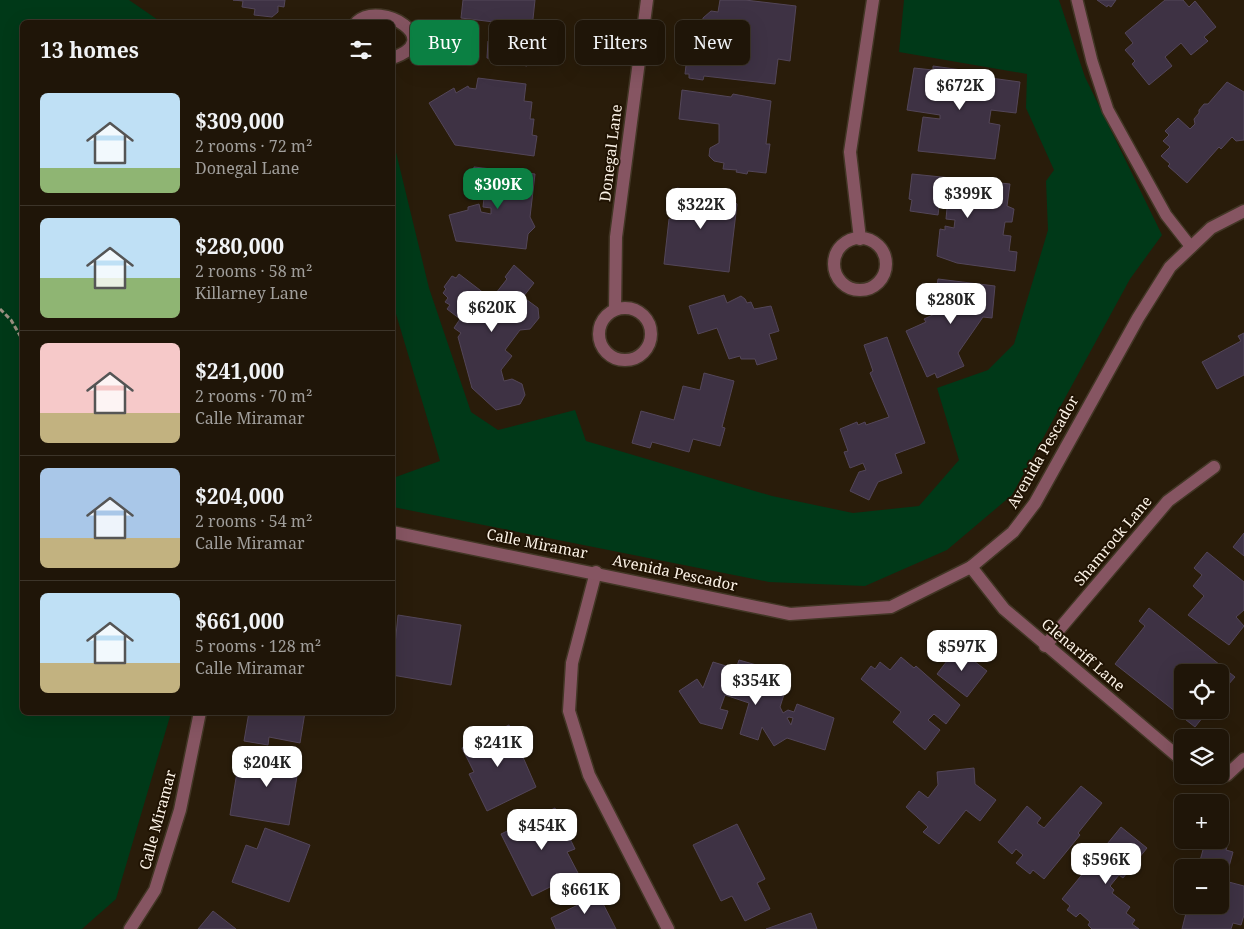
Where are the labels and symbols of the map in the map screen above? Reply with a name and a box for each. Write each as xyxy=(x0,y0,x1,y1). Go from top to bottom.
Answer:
pin: $672K xyxy=(925,68,995,111)
street label: Donegal Lane xyxy=(594,103,626,203)
pin: $309K xyxy=(463,168,533,210)
pin: $399K xyxy=(933,176,1003,219)
pin: $322K xyxy=(666,188,736,230)
pin: $280K xyxy=(916,282,986,325)
pin: $620K xyxy=(457,290,527,333)
street label: Avenida Pescador xyxy=(1002,391,1083,512)
street label: Shamrock Lane xyxy=(1069,491,1156,590)
street label: Calle Miramar xyxy=(485,523,589,563)
street label: Avenida Pescador xyxy=(611,549,739,595)
street label: Glenariff Lane xyxy=(1038,613,1130,695)
pin: $597K xyxy=(927,630,997,672)
pin: $354K xyxy=(721,664,791,706)
pin: $241K xyxy=(463,726,533,768)
pin: $204K xyxy=(232,746,302,788)
street label: Calle Miramar xyxy=(134,768,180,872)
pin: $454K xyxy=(507,808,577,851)
pin: $596K xyxy=(1071,842,1141,885)
pin: $661K xyxy=(550,872,620,915)

